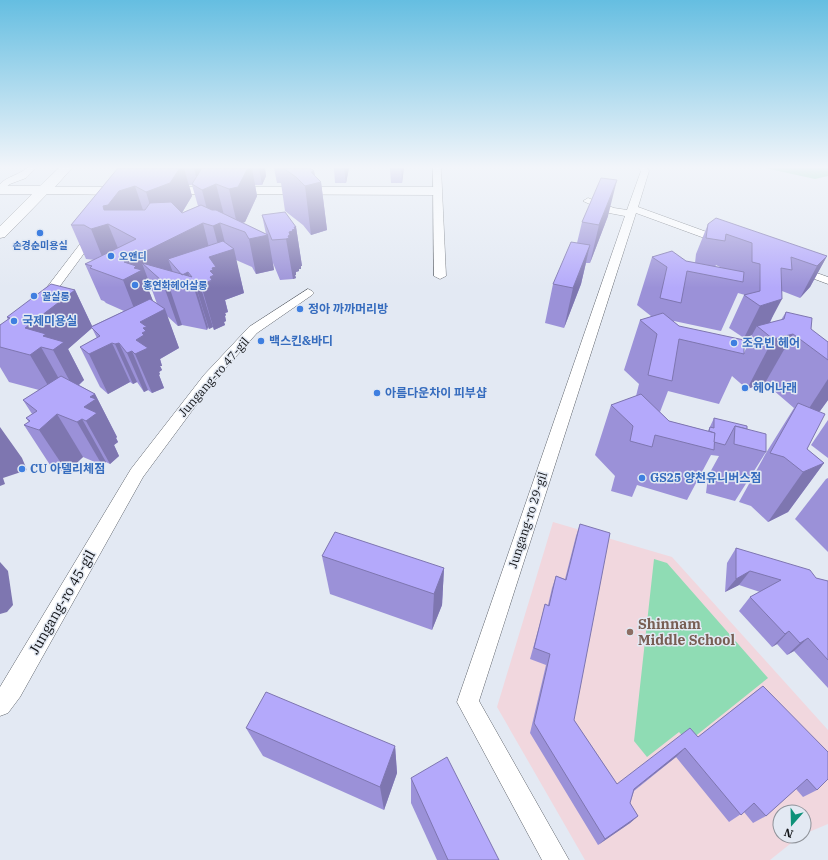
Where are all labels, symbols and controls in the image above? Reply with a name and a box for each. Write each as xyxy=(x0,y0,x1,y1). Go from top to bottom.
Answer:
marker: 손경순미용실 xyxy=(35,228,45,238)
place label: 손경순미용실 xyxy=(12,239,68,252)
place label: 오앤디 xyxy=(119,250,147,263)
marker: 오앤디 xyxy=(106,251,116,261)
place label: 홍연화헤어살롱 xyxy=(143,279,207,292)
marker: 홍연화헤어살롱 xyxy=(130,280,140,290)
place label: 꿀살롱 xyxy=(42,290,70,303)
marker: 꿀살롱 xyxy=(29,291,39,301)
place label: 정아 까까머리방 xyxy=(308,301,388,316)
marker: 정아 까까머리방 xyxy=(295,304,305,314)
place label: 국제미용실 xyxy=(22,313,77,328)
marker: 국제미용실 xyxy=(9,316,19,326)
place label: 백스킨&바디 xyxy=(269,333,333,348)
street label: Jungang-ro 47-gil xyxy=(175,334,253,420)
place label: 조유빈 헤어 xyxy=(742,335,800,350)
marker: 백스킨&바디 xyxy=(256,336,266,346)
marker: 조유빈 헤어 xyxy=(729,338,739,348)
place label: 헤어나래 xyxy=(753,380,797,395)
marker: 헤어나래 xyxy=(740,383,750,393)
place label: 아름다운차이 피부샵 xyxy=(385,385,487,400)
marker: 아름다운차이 피부샵 xyxy=(372,388,382,398)
place label: CU 아델리체점 xyxy=(30,461,105,476)
marker: CU 아델리체점 xyxy=(17,464,27,474)
street label: Jungang-ro 29-gil xyxy=(505,469,550,570)
place label: GS25 양천유니버스점 xyxy=(650,470,761,485)
marker: GS25 양천유니버스점 xyxy=(637,473,647,483)
street label: Jungang-ro 45-gil xyxy=(25,547,99,657)
place label: Shinnam Middle School xyxy=(638,615,736,649)
marker: Shinnam Middle School xyxy=(625,627,635,637)
north arrow xyxy=(772,804,812,844)
text: N xyxy=(782,825,795,841)

